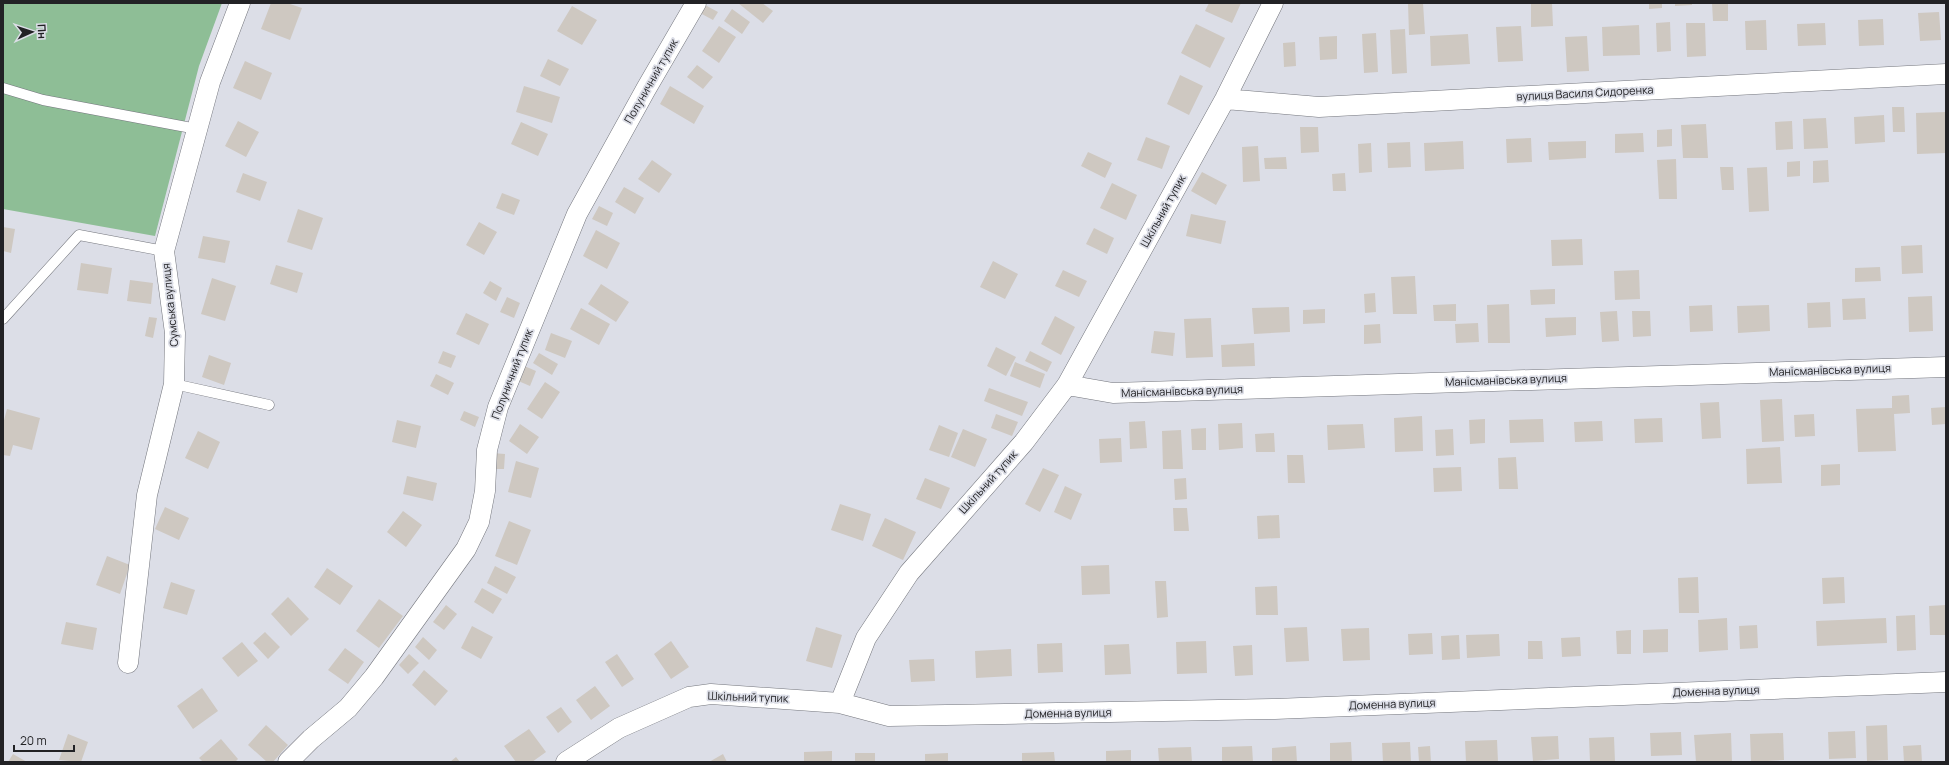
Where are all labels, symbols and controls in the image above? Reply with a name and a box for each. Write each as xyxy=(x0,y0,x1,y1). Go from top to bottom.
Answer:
north arrow xyxy=(12,12,52,52)
text: Пн xyxy=(35,24,50,39)
street label: Полуничний тупик xyxy=(620,35,681,126)
street label: вулиця Василя Сидоренка xyxy=(1516,81,1654,104)
street label: Шкільний тупик xyxy=(1136,171,1189,250)
street label: Сумська вулиця xyxy=(158,263,181,348)
street label: Полуничний тупик xyxy=(487,326,536,421)
street label: Манісманівська вулиця xyxy=(1769,360,1891,379)
street label: Манісманівська вулиця xyxy=(1445,370,1567,389)
street label: Манісманівська вулиця xyxy=(1121,381,1243,400)
street label: Шкільний тупик xyxy=(955,446,1021,517)
street label: Доменна вулиця xyxy=(1672,681,1760,700)
street label: Шкільний тупик xyxy=(708,688,789,705)
street label: Доменна вулиця xyxy=(1348,694,1436,713)
street label: Доменна вулиця xyxy=(1024,704,1112,721)
scale bar xyxy=(14,727,74,753)
text: 20 m xyxy=(20,732,47,749)

